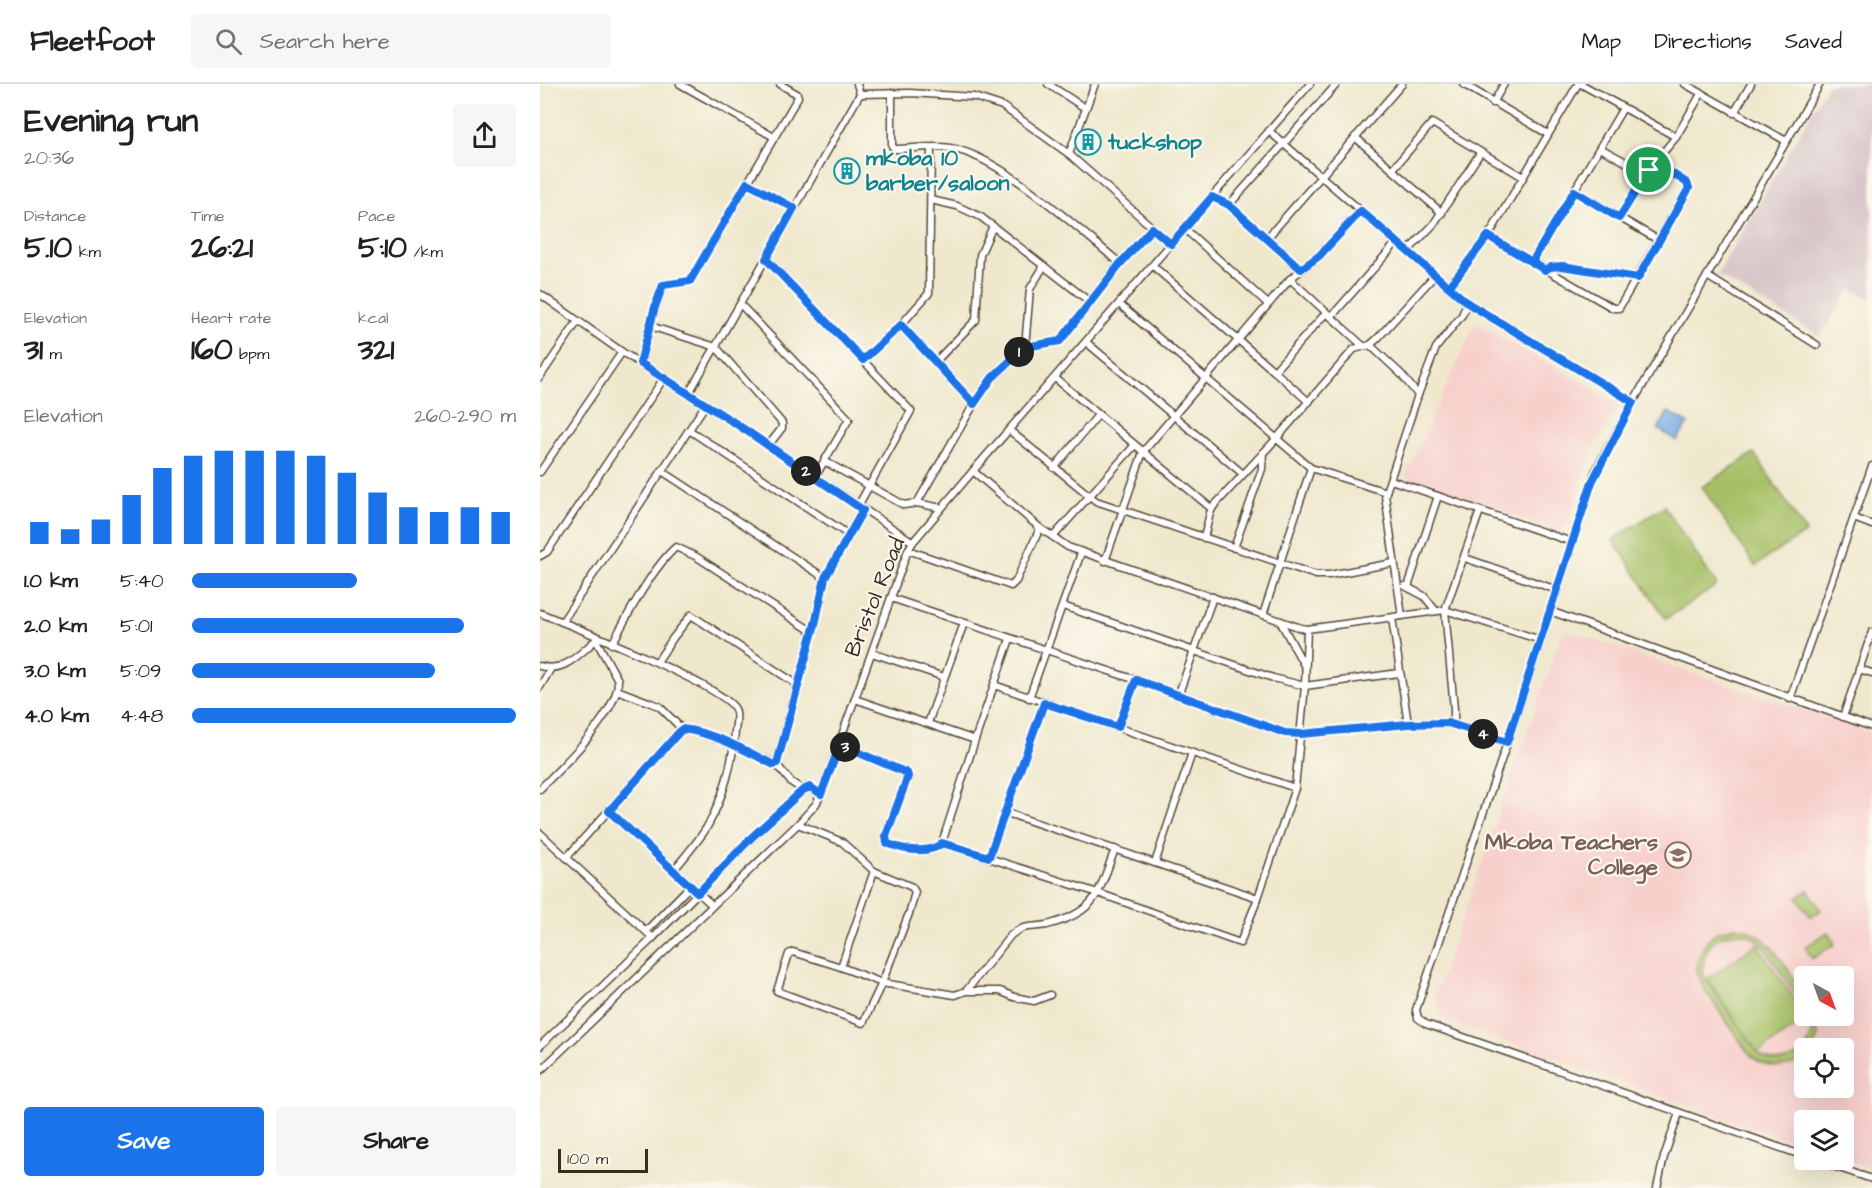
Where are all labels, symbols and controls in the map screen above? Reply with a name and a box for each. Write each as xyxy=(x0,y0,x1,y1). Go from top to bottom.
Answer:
search box xyxy=(191,14,611,68)
text: Fleetfoot xyxy=(30,22,155,61)
icon: search xyxy=(212,25,245,58)
text: Search here xyxy=(260,26,390,57)
text: Map xyxy=(1581,27,1621,56)
text: Directions xyxy=(1654,27,1752,56)
text: Saved xyxy=(1785,27,1842,56)
text: Evening run xyxy=(24,98,198,144)
button: share xyxy=(453,104,516,167)
building icon: tuckshop xyxy=(1073,127,1103,157)
place label: tuckshop xyxy=(1107,127,1203,158)
place label: mkoba 10 barber/saloon xyxy=(866,143,1010,199)
text: 20:36 xyxy=(24,144,74,172)
pin xyxy=(1623,144,1674,195)
icon: arrive xyxy=(1632,153,1665,186)
building icon: mkoba 10 barber/saloon xyxy=(832,156,862,186)
text: Distance xyxy=(24,205,86,227)
text: Time xyxy=(191,205,225,227)
text: Pace xyxy=(358,205,395,227)
text: 5.10 xyxy=(24,227,72,269)
text: 26:21 xyxy=(191,227,253,269)
text: 5:10 xyxy=(358,227,407,269)
text: km xyxy=(72,241,101,263)
text: /km xyxy=(407,241,443,263)
text: Elevation xyxy=(24,307,87,329)
text: Heart rate xyxy=(191,307,271,329)
text: kcal xyxy=(358,307,389,329)
text: 31 xyxy=(24,329,43,371)
text: 160 xyxy=(191,329,233,371)
text: 321 xyxy=(358,329,394,371)
pin: 1 xyxy=(1004,337,1034,367)
text: 1 xyxy=(1018,341,1020,363)
text: m xyxy=(43,343,62,365)
text: bpm xyxy=(233,343,269,365)
text: Elevation xyxy=(24,402,103,430)
text: 260–290 m xyxy=(414,402,516,430)
pin: 2 xyxy=(791,456,821,486)
text: 2 xyxy=(801,460,811,482)
street label: Bristol Road xyxy=(837,533,913,661)
text: 1.0 km xyxy=(24,567,78,595)
text: 5:40 xyxy=(120,567,164,595)
text: 2.0 km xyxy=(24,612,87,640)
text: 5:01 xyxy=(120,612,153,640)
text: 3.0 km xyxy=(24,657,85,685)
text: 5:09 xyxy=(120,657,162,685)
text: 4.0 km xyxy=(24,702,89,730)
text: 4:48 xyxy=(120,702,164,730)
pin: 4 xyxy=(1468,719,1498,749)
text: 4 xyxy=(1478,723,1488,745)
pin: 3 xyxy=(830,732,860,762)
text: 3 xyxy=(841,736,849,758)
place label: Mkoba Teachers College xyxy=(1485,827,1658,884)
school or university icon: Mkoba Teachers College xyxy=(1663,840,1693,870)
north arrow xyxy=(1794,966,1854,1026)
map controls xyxy=(1794,966,1854,1170)
button: locate xyxy=(1794,1038,1854,1098)
button: Save xyxy=(24,1107,264,1176)
button: Share xyxy=(276,1107,516,1176)
button: layers xyxy=(1794,1110,1854,1170)
scale bar xyxy=(558,1146,648,1174)
text: 100 m xyxy=(567,1148,608,1170)

